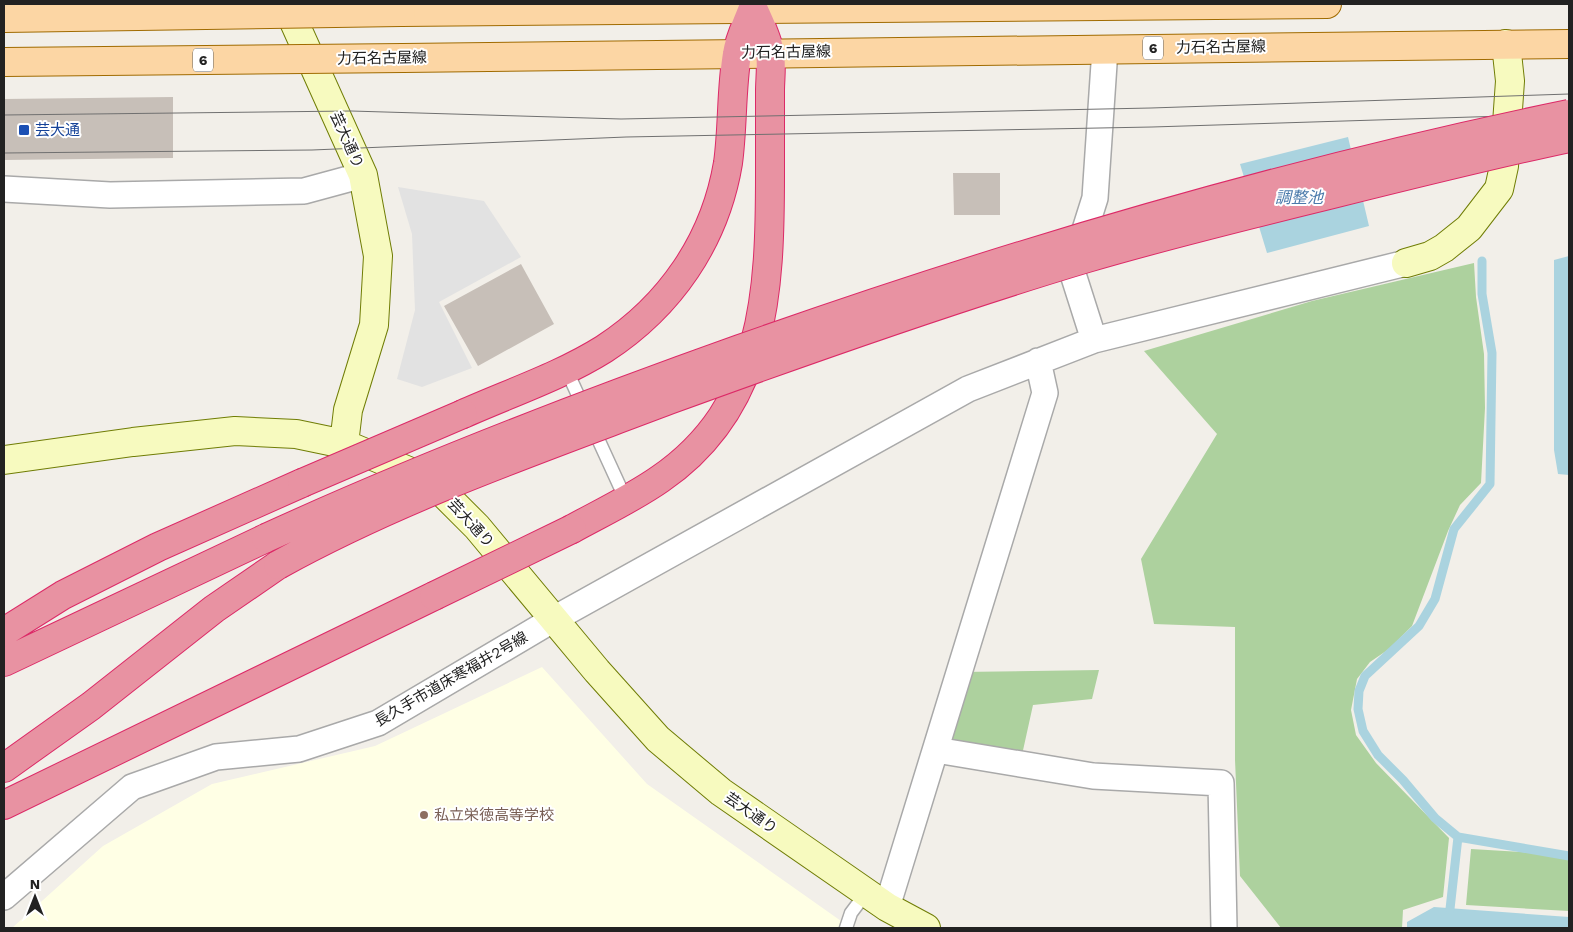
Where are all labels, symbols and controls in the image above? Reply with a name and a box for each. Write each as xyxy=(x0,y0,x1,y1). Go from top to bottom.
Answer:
road number: 6 xyxy=(1143,36,1163,59)
street label: 力石名古屋線 xyxy=(1176,37,1266,57)
street label: 力石名古屋線 xyxy=(741,42,831,62)
road number: 6 xyxy=(193,48,213,72)
street label: 力石名古屋線 xyxy=(337,48,427,68)
street label: 芸大通り xyxy=(327,109,367,171)
place label: 芸大通 xyxy=(35,121,80,139)
marker: 芸大通 xyxy=(17,123,31,137)
water label: 調整池 xyxy=(1275,188,1325,207)
street label: 芸大通り xyxy=(444,495,498,551)
street label: 長久手市道床寒福井2号線 xyxy=(371,628,531,730)
street label: 芸大通り xyxy=(721,788,781,838)
place label: 私立栄徳高等学校 xyxy=(434,806,554,824)
marker: 私立栄徳高等学校 xyxy=(418,809,430,821)
north arrow xyxy=(10,872,60,922)
text: N xyxy=(30,876,40,892)

